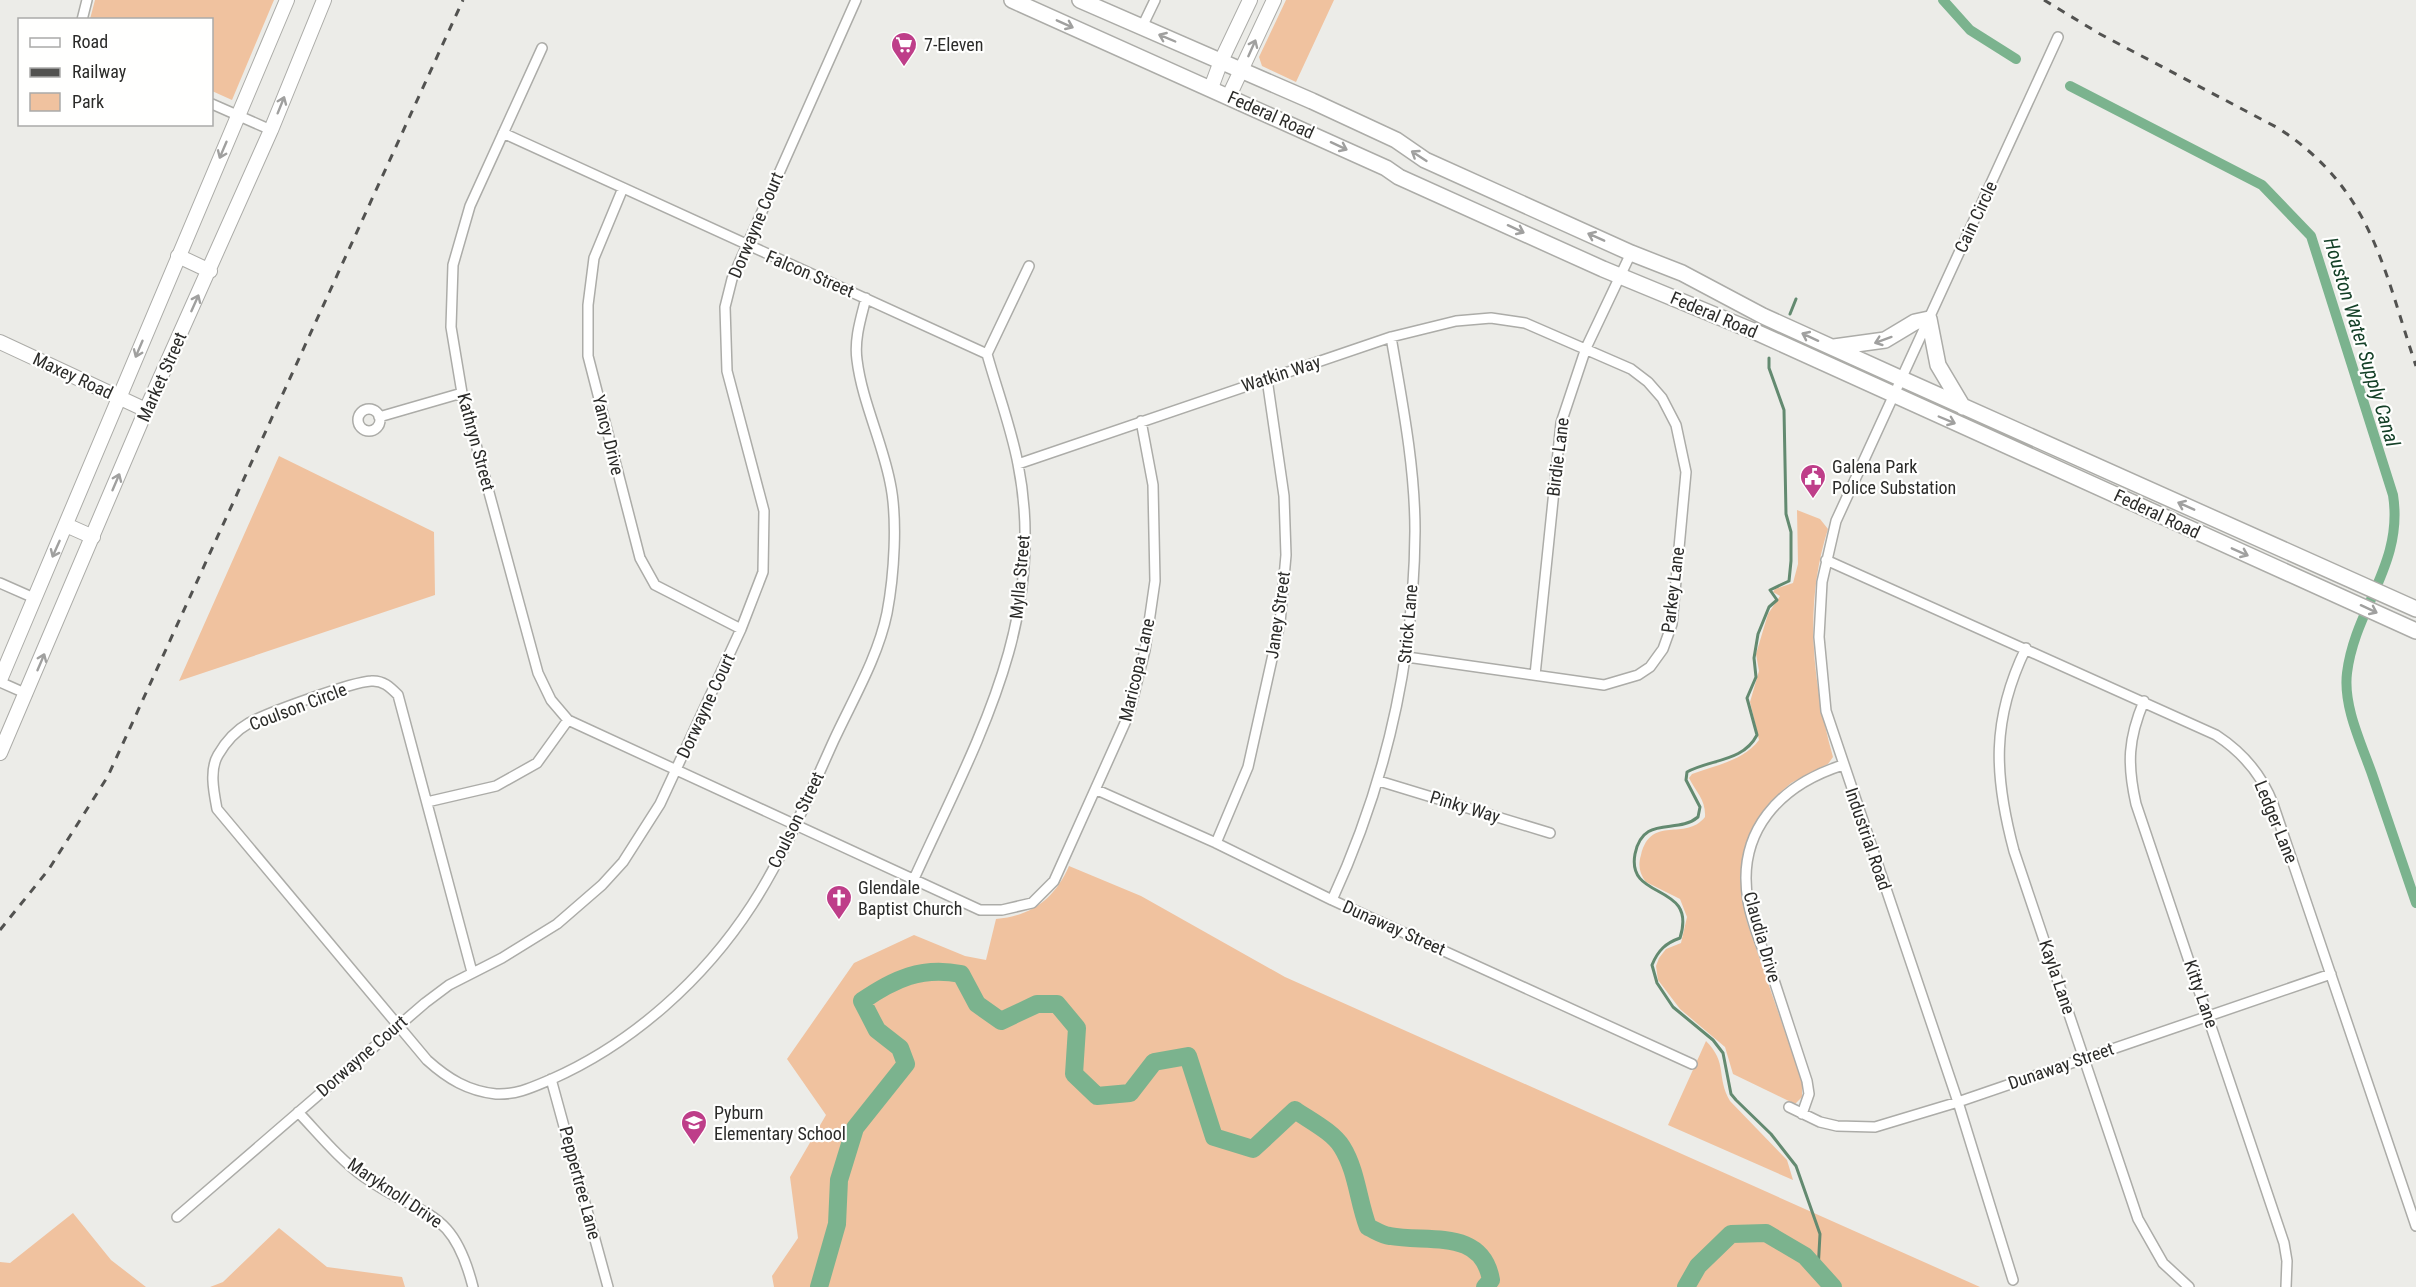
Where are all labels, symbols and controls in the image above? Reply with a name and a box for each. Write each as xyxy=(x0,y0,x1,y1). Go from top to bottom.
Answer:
legend xyxy=(18,18,213,126)
one-way arrow xyxy=(1056,18,1074,30)
supermarket icon: 7-Eleven xyxy=(889,30,919,68)
text: Road xyxy=(72,31,108,52)
one-way arrow xyxy=(1159,32,1177,43)
place label: 7-Eleven xyxy=(924,34,984,55)
one-way arrow xyxy=(1246,40,1258,58)
text: Railway xyxy=(72,61,127,82)
street label: Federal Road xyxy=(1225,86,1318,143)
text: Park xyxy=(72,91,104,112)
one-way arrow xyxy=(276,97,287,115)
one-way arrow xyxy=(217,141,228,159)
one-way arrow xyxy=(1330,141,1348,153)
one-way arrow xyxy=(1410,149,1427,162)
street label: Dorwayne Court xyxy=(724,169,787,281)
street label: Cain Circle xyxy=(1950,178,2001,256)
one-way arrow xyxy=(1506,224,1524,236)
one-way arrow xyxy=(1587,231,1605,242)
water label: Houston Water Supply Canal xyxy=(2319,235,2405,450)
street label: Falcon Street xyxy=(763,246,857,301)
street label: Federal Road xyxy=(1668,287,1761,342)
one-way arrow xyxy=(189,295,201,313)
street label: Market Street xyxy=(132,329,191,425)
one-way arrow xyxy=(1802,331,1820,342)
one-way arrow xyxy=(1874,335,1893,346)
one-way arrow xyxy=(133,340,144,358)
street label: Maxey Road xyxy=(30,348,117,403)
street label: Watkin Way xyxy=(1239,351,1323,396)
street label: Kathryn Street xyxy=(453,391,500,493)
street label: Yancy Drive xyxy=(588,393,629,477)
one-way arrow xyxy=(1938,414,1956,426)
street label: Birdie Lane xyxy=(1542,416,1573,498)
place label: Galena Park Police Substation xyxy=(1832,456,1956,498)
public building icon: Galena Park Police Substation xyxy=(1798,462,1828,500)
one-way arrow xyxy=(111,473,122,491)
street label: Federal Road xyxy=(2111,484,2204,543)
one-way arrow xyxy=(2177,499,2195,511)
street label: Mylla Street xyxy=(1005,534,1034,620)
one-way arrow xyxy=(49,539,61,557)
street label: Parkey Lane xyxy=(1657,546,1688,634)
one-way arrow xyxy=(2230,547,2248,558)
street label: Janey Street xyxy=(1261,570,1294,660)
street label: Strick Lane xyxy=(1394,584,1421,664)
one-way arrow xyxy=(2360,604,2378,616)
street label: Maricopa Lane xyxy=(1114,616,1159,723)
street label: Dorwayne Court xyxy=(672,650,739,761)
one-way arrow xyxy=(36,653,47,671)
street label: Coulson Circle xyxy=(246,678,350,735)
street label: Coulson Street xyxy=(763,768,828,871)
street label: Ledger Lane xyxy=(2250,777,2303,866)
street label: Industrial Road xyxy=(1841,785,1896,893)
street label: Pinky Way xyxy=(1428,786,1503,827)
place label: Glendale Baptist Church xyxy=(858,877,962,919)
church icon: Glendale Baptist Church xyxy=(824,883,854,921)
street label: Claudia Drive xyxy=(1740,889,1785,985)
street label: Dunaway Street xyxy=(1340,896,1449,960)
street label: Kayla Lane xyxy=(2035,937,2080,1017)
street label: Kitty Lane xyxy=(2180,957,2223,1031)
street label: Dorwayne Court xyxy=(312,1011,411,1101)
street label: Dunaway Street xyxy=(2005,1038,2116,1093)
place label: Pyburn Elementary School xyxy=(714,1102,846,1144)
school or university icon: Pyburn Elementary School xyxy=(679,1108,709,1146)
street label: Peppertree Lane xyxy=(555,1124,606,1242)
street label: Maryknoll Drive xyxy=(344,1153,447,1232)

